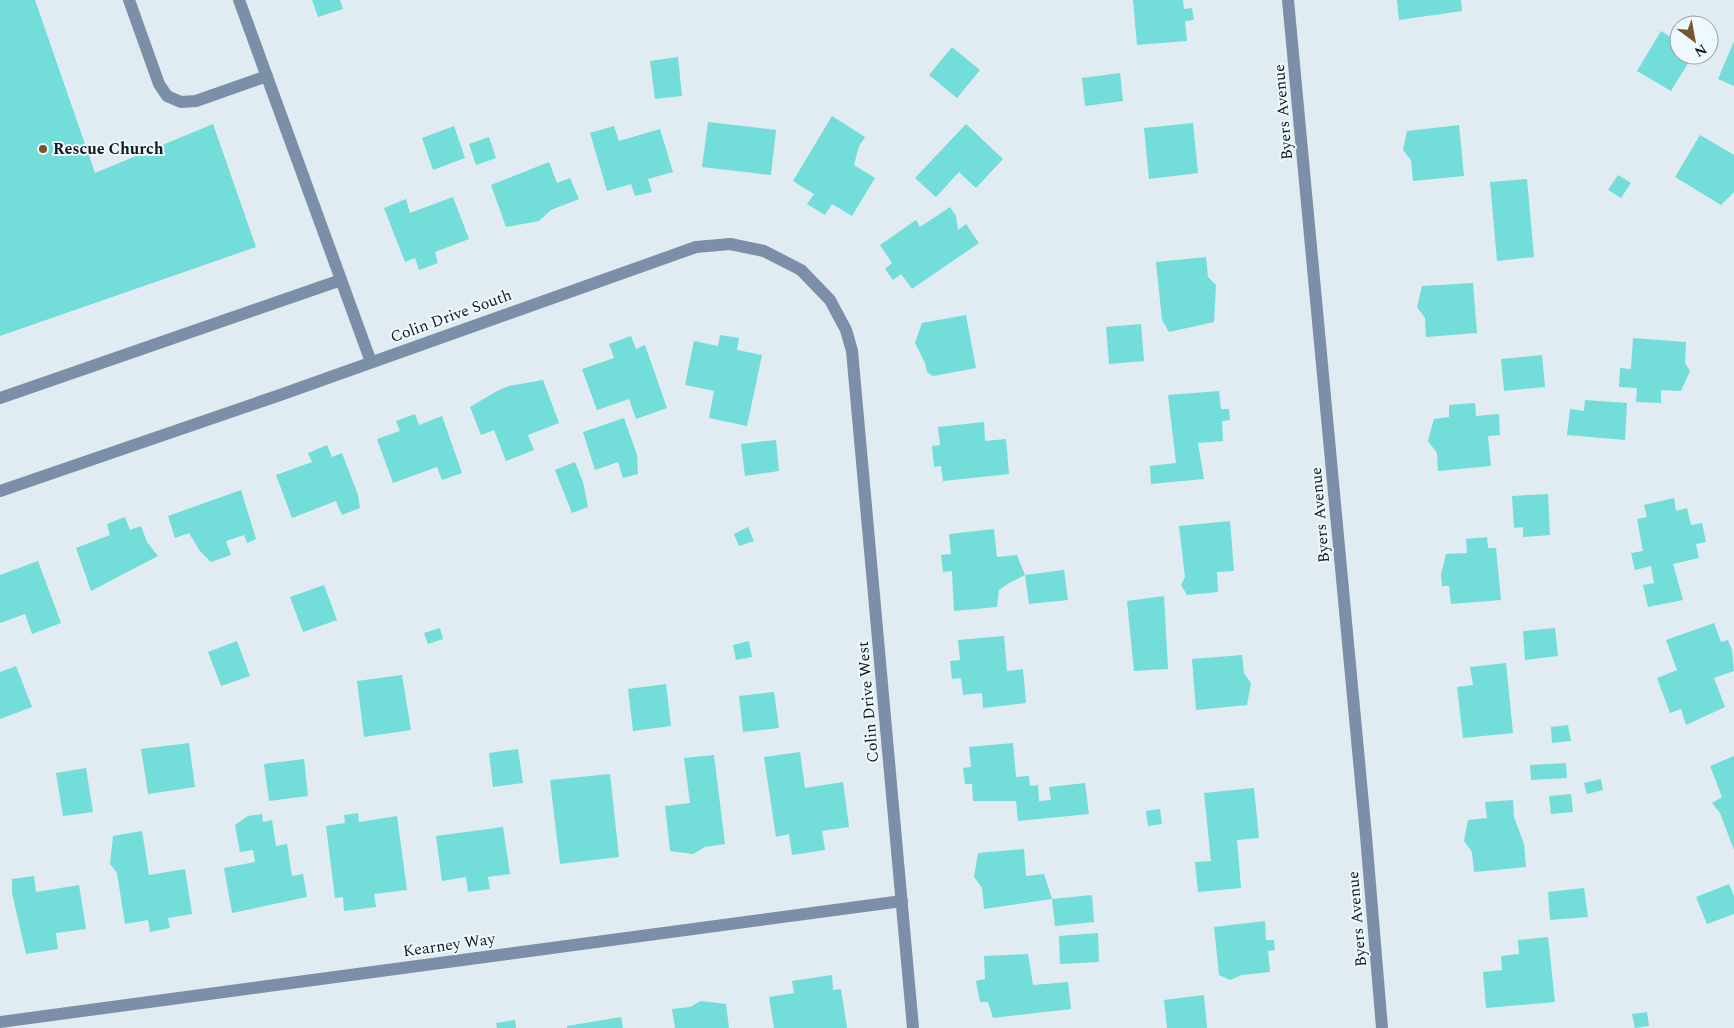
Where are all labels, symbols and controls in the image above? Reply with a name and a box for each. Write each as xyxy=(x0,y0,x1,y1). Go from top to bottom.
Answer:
north arrow xyxy=(1669,15,1719,65)
text: N xyxy=(1690,39,1711,63)
street label: Byers Avenue xyxy=(1267,63,1299,161)
place label: Rescue Church xyxy=(53,137,164,161)
marker: Rescue Church xyxy=(37,143,49,155)
street label: Colin Drive South xyxy=(387,283,515,349)
street label: Byers Avenue xyxy=(1304,466,1336,564)
street label: Colin Drive West xyxy=(851,640,885,764)
street label: Byers Avenue xyxy=(1341,870,1373,968)
street label: Kearney Way xyxy=(401,926,498,963)

